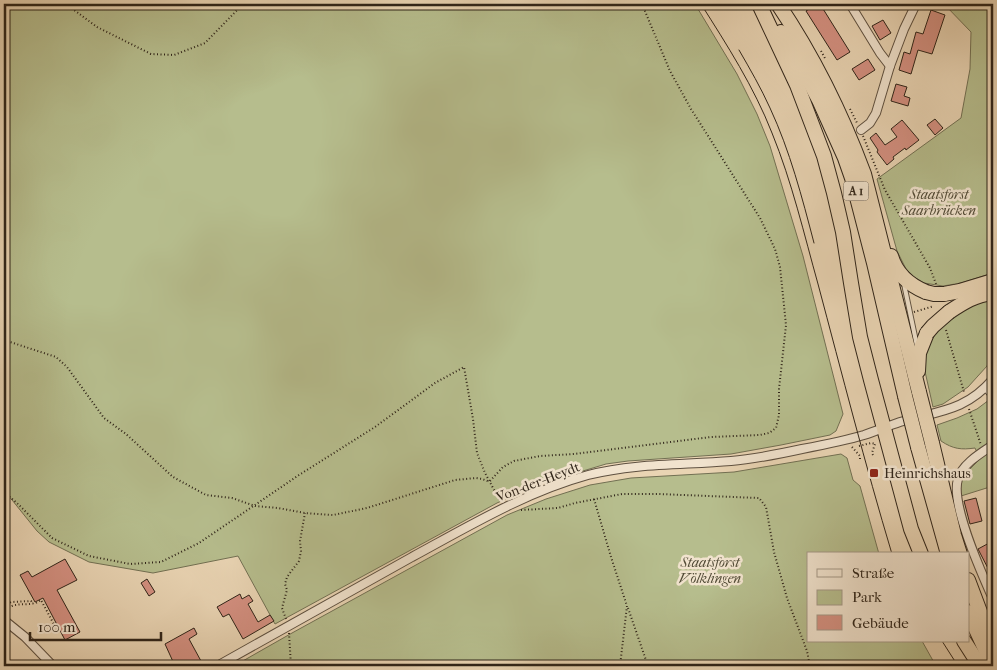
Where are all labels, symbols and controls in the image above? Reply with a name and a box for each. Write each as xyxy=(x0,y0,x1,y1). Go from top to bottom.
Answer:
road number: A 1 xyxy=(844,182,868,200)
park label: Staatsforst Saarbrücken xyxy=(901,186,976,219)
street label: Von-der-Heydt xyxy=(493,458,582,506)
place label: Heinrichshaus xyxy=(884,465,971,482)
marker: Heinrichshaus xyxy=(868,467,880,479)
legend xyxy=(807,552,970,642)
park label: Staatsforst Völklingen xyxy=(679,554,741,587)
text: Straße xyxy=(852,564,895,582)
text: Park xyxy=(852,588,882,606)
scale bar xyxy=(30,610,161,642)
text: Gebäude xyxy=(852,614,909,632)
text: 100 m xyxy=(38,618,76,636)

